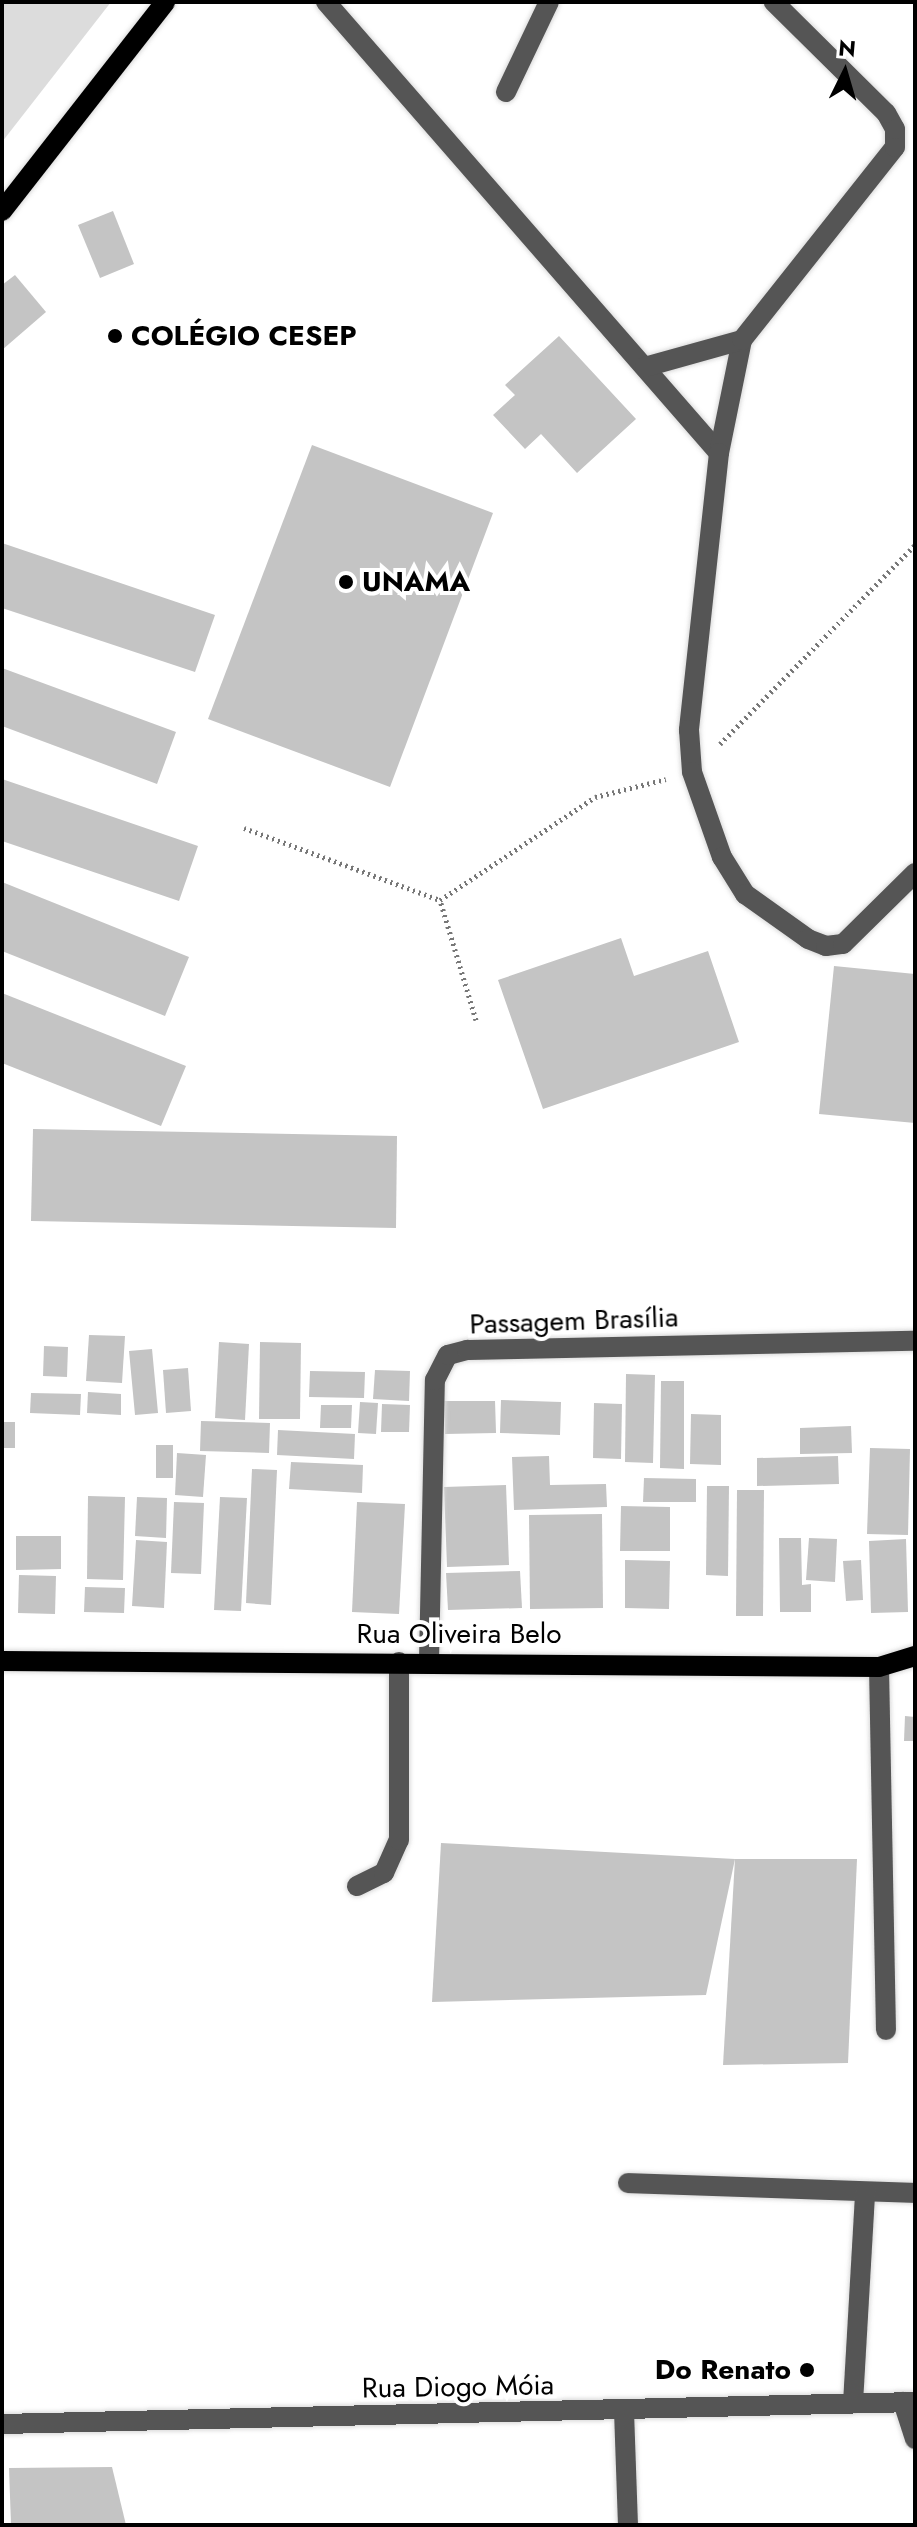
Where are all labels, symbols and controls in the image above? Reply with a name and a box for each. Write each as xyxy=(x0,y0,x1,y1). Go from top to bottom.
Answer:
text: N xyxy=(837,31,857,65)
north arrow xyxy=(805,32,885,112)
place label: COLÉGIO CESEP xyxy=(131,319,357,353)
marker: COLÉGIO CESEP xyxy=(106,327,124,345)
place label: UNAMA xyxy=(362,565,470,599)
marker: UNAMA xyxy=(337,573,355,591)
street label: Passagem Brasília xyxy=(469,1301,679,1341)
street label: Rua Oliveira Belo xyxy=(357,1617,561,1651)
place label: Do Renato xyxy=(655,2353,791,2387)
marker: Do Renato xyxy=(798,2361,816,2379)
street label: Rua Diogo Móia xyxy=(362,2369,554,2405)

